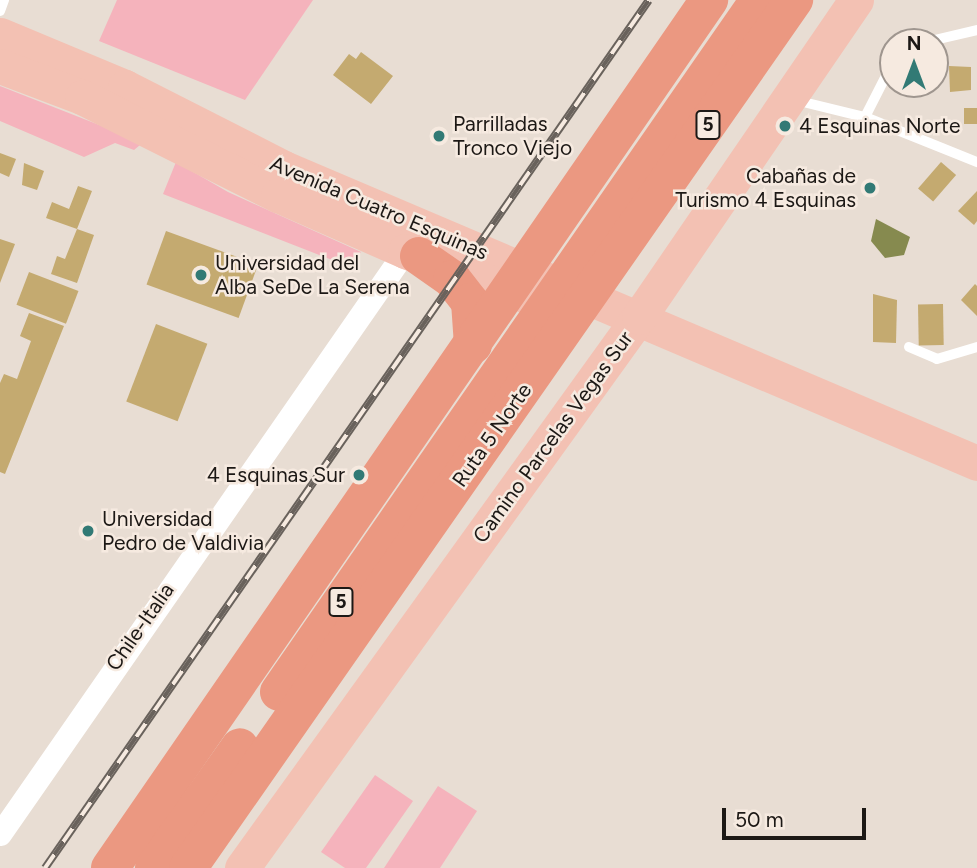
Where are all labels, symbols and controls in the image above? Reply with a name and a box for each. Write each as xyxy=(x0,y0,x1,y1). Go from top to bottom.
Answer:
north arrow xyxy=(879,28,949,98)
text: N xyxy=(907,32,921,55)
road number: 5 xyxy=(694,110,722,140)
place label: Parrilladas Tronco Viejo xyxy=(453,111,572,161)
place label: 4 Esquinas Norte xyxy=(799,113,960,139)
marker: 4 Esquinas Norte xyxy=(777,118,793,134)
marker: Parrilladas Tronco Viejo xyxy=(431,128,447,144)
street label: Avenida Cuatro Esquinas xyxy=(266,151,492,265)
place label: Cabañas de Turismo 4 Esquinas xyxy=(675,163,856,213)
marker: Cabañas de Turismo 4 Esquinas xyxy=(862,180,878,196)
place label: Universidad del Alba SeDe La Serena xyxy=(215,250,410,300)
marker: Universidad del Alba SeDe La Serena xyxy=(193,267,209,283)
street label: Camino Parcelas Vegas Sur xyxy=(468,326,638,548)
street label: Ruta 5 Norte xyxy=(447,378,537,492)
place label: 4 Esquinas Sur xyxy=(207,462,345,488)
marker: 4 Esquinas Sur xyxy=(351,467,367,483)
place label: Universidad Pedro de Valdivia xyxy=(102,506,264,556)
marker: Universidad Pedro de Valdivia xyxy=(80,523,96,539)
street label: Chile-Italia xyxy=(101,578,179,676)
road number: 5 xyxy=(327,586,355,618)
scale bar xyxy=(725,794,869,838)
text: 50 m xyxy=(735,807,784,832)

